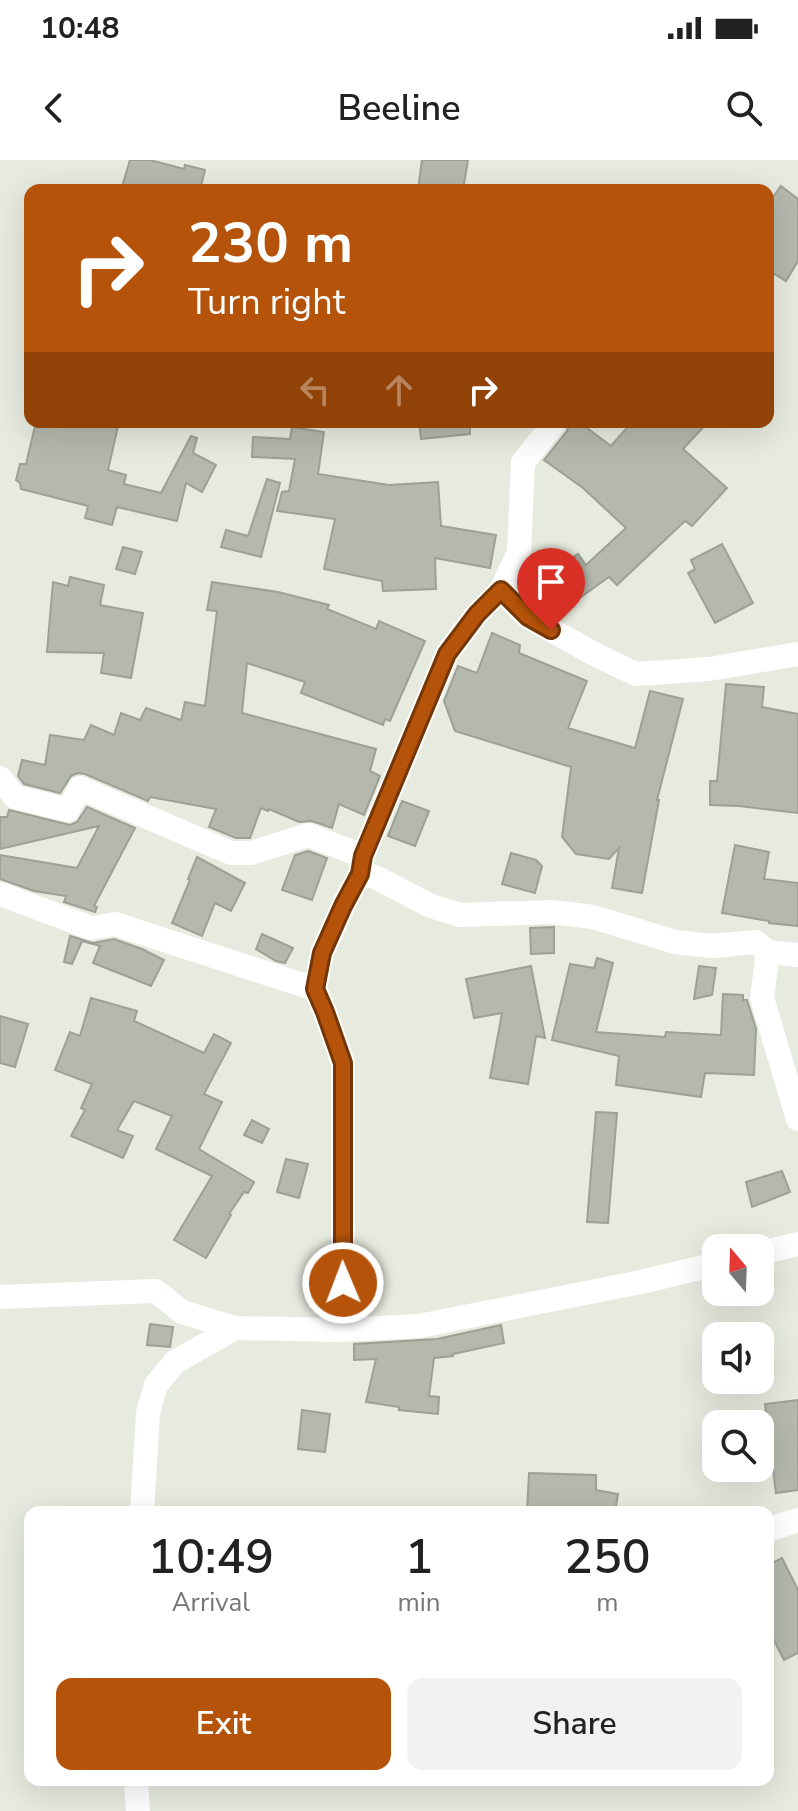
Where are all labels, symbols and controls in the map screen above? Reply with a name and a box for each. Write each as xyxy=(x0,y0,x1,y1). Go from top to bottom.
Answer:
text: 10:48 xyxy=(40,8,119,49)
text: Beeline xyxy=(337,84,461,133)
icon: back xyxy=(32,86,76,130)
icon: search xyxy=(722,86,766,130)
text: 230 m xyxy=(188,205,353,282)
icon: right xyxy=(56,216,160,320)
text: Turn right xyxy=(188,278,345,327)
icon: left xyxy=(293,368,337,412)
icon: ahead xyxy=(377,368,421,412)
icon: right xyxy=(461,368,505,412)
pin xyxy=(517,548,585,630)
icon: arrive xyxy=(529,560,573,604)
north arrow xyxy=(702,1234,774,1306)
map controls xyxy=(702,1234,774,1482)
position arrow xyxy=(301,1241,385,1325)
button: sound xyxy=(702,1322,774,1394)
button: search xyxy=(702,1410,774,1482)
text: 10:49 xyxy=(147,1524,274,1590)
text: 1 xyxy=(405,1524,433,1590)
text: 250 xyxy=(564,1524,651,1590)
text: Arrival xyxy=(172,1585,250,1620)
text: min xyxy=(398,1585,441,1620)
text: m xyxy=(596,1585,618,1620)
button: Exit xyxy=(56,1678,391,1770)
button: Share xyxy=(407,1678,742,1770)

